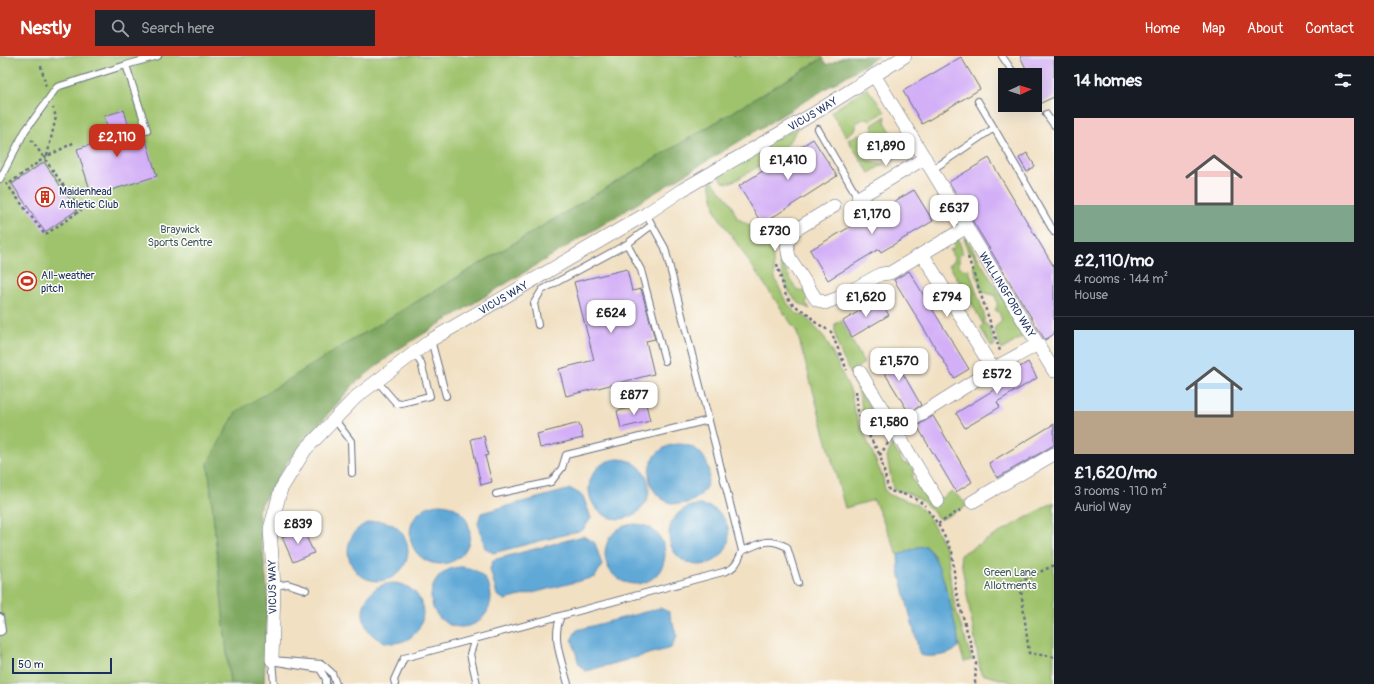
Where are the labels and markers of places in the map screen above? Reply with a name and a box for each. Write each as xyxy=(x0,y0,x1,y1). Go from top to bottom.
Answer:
pin: £2,110 xyxy=(84,124,150,158)
pin: £1,890 xyxy=(853,133,919,167)
pin: £1,410 xyxy=(755,147,821,181)
place label: Maidenhead Athletic Club xyxy=(59,185,118,211)
building icon: Maidenhead Athletic Club xyxy=(34,186,56,208)
pin: £637 xyxy=(930,195,978,229)
pin: £1,170 xyxy=(839,201,905,235)
pin: £730 xyxy=(751,218,799,252)
place label: All-weather pitch xyxy=(41,269,95,295)
sports icon: All-weather pitch xyxy=(16,270,38,292)
pin: £1,620 xyxy=(833,284,899,318)
pin: £794 xyxy=(923,284,971,318)
pin: £624 xyxy=(587,300,635,334)
pin: £1,570 xyxy=(866,348,932,382)
pin: £572 xyxy=(973,361,1021,395)
pin: £877 xyxy=(610,382,658,416)
pin: £1,580 xyxy=(856,409,922,443)
pin: £839 xyxy=(274,511,322,545)

